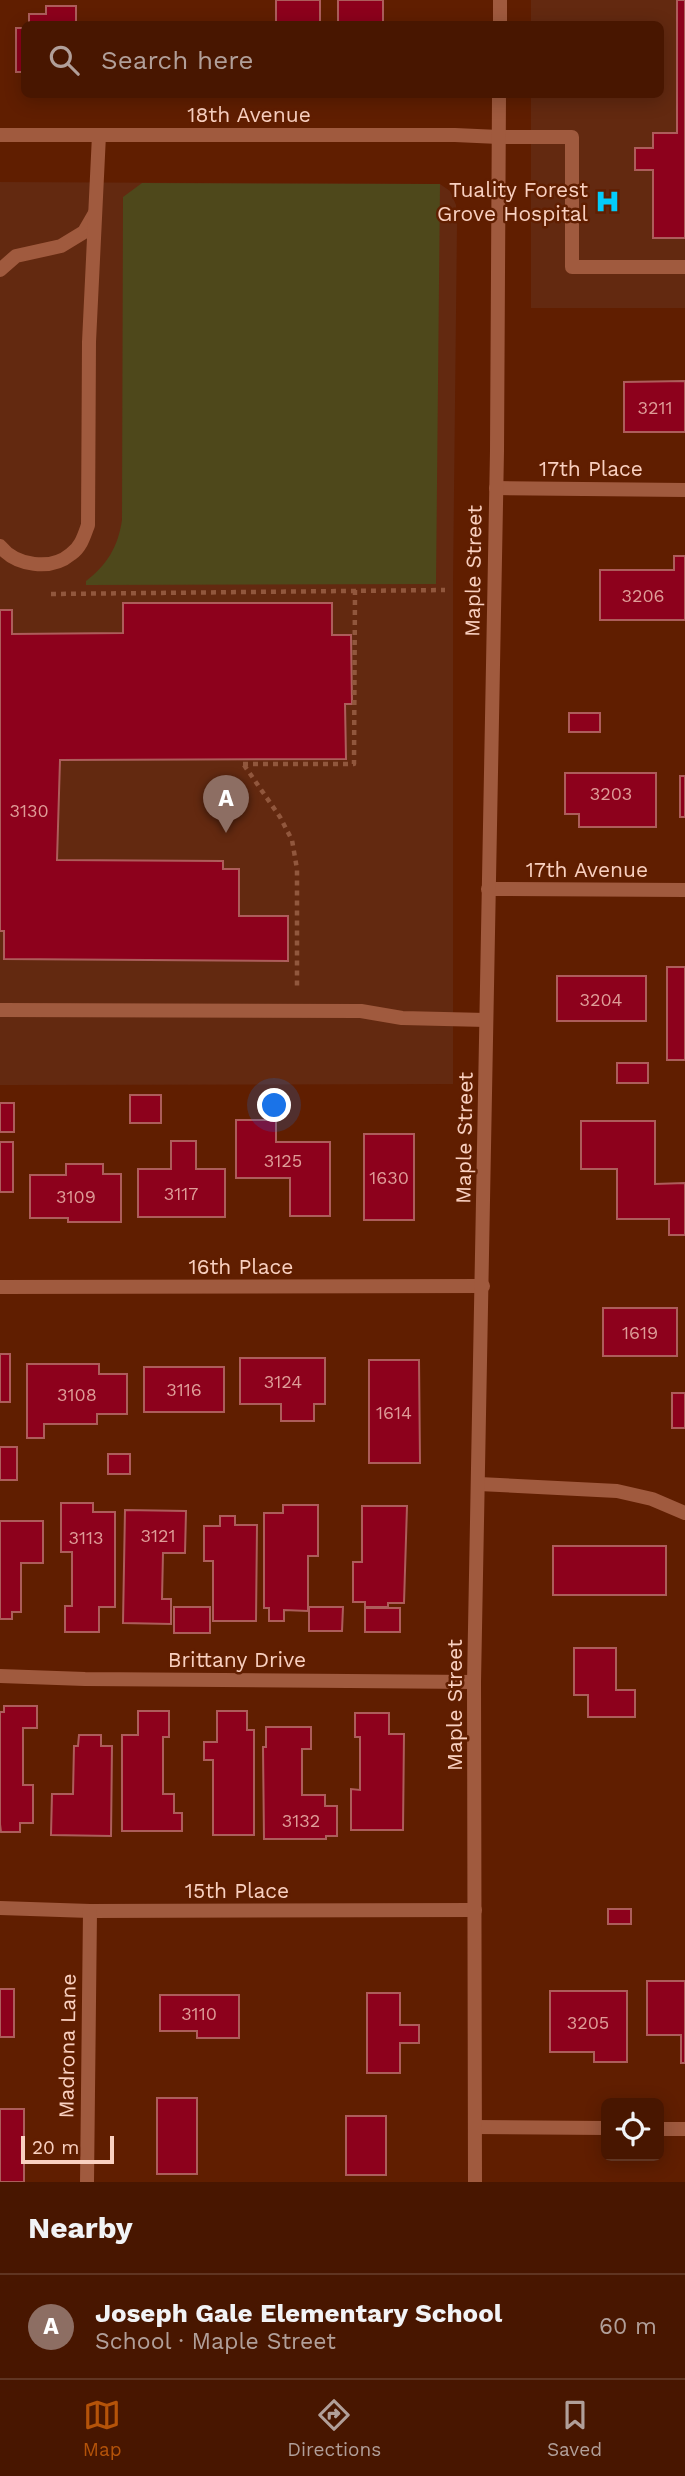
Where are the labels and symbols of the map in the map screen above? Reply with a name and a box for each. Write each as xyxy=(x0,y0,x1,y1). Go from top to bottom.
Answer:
street label: 18th Avenue xyxy=(187,102,311,127)
place label: Tuality Forest Grove Hospital xyxy=(437,177,589,226)
hospital icon: Tuality Forest Grove Hospital xyxy=(594,187,622,215)
house number: 3211 xyxy=(637,397,673,418)
street label: 17th Place xyxy=(539,456,643,481)
street label: Maple Street xyxy=(459,505,487,637)
house number: 3206 xyxy=(621,585,665,606)
pin: A xyxy=(203,775,249,833)
house number: 3203 xyxy=(590,783,632,804)
house number: 3130 xyxy=(9,800,49,821)
street label: 17th Avenue xyxy=(526,857,648,882)
house number: 3204 xyxy=(579,989,623,1010)
street label: Maple Street xyxy=(450,1072,478,1204)
your location xyxy=(257,1088,291,1122)
house number: 3125 xyxy=(264,1150,302,1171)
house number: 1630 xyxy=(369,1167,409,1188)
house number: 3117 xyxy=(164,1183,198,1204)
house number: 3109 xyxy=(56,1186,96,1207)
street label: 16th Place xyxy=(189,1254,293,1279)
house number: 1619 xyxy=(622,1322,658,1343)
house number: 3124 xyxy=(264,1371,302,1392)
house number: 3116 xyxy=(166,1379,202,1400)
house number: 3108 xyxy=(57,1384,97,1405)
house number: 1614 xyxy=(376,1402,412,1423)
house number: 3121 xyxy=(140,1525,176,1546)
house number: 3113 xyxy=(68,1527,104,1548)
street label: Maple Street xyxy=(442,1639,467,1771)
street label: Brittany Drive xyxy=(168,1647,306,1672)
house number: 3132 xyxy=(282,1810,320,1831)
street label: 15th Place xyxy=(185,1878,289,1903)
street label: Madrona Lane xyxy=(53,1973,81,2119)
house number: 3110 xyxy=(181,2003,217,2024)
house number: 3205 xyxy=(567,2012,609,2033)
scale bar xyxy=(21,2133,114,2165)

